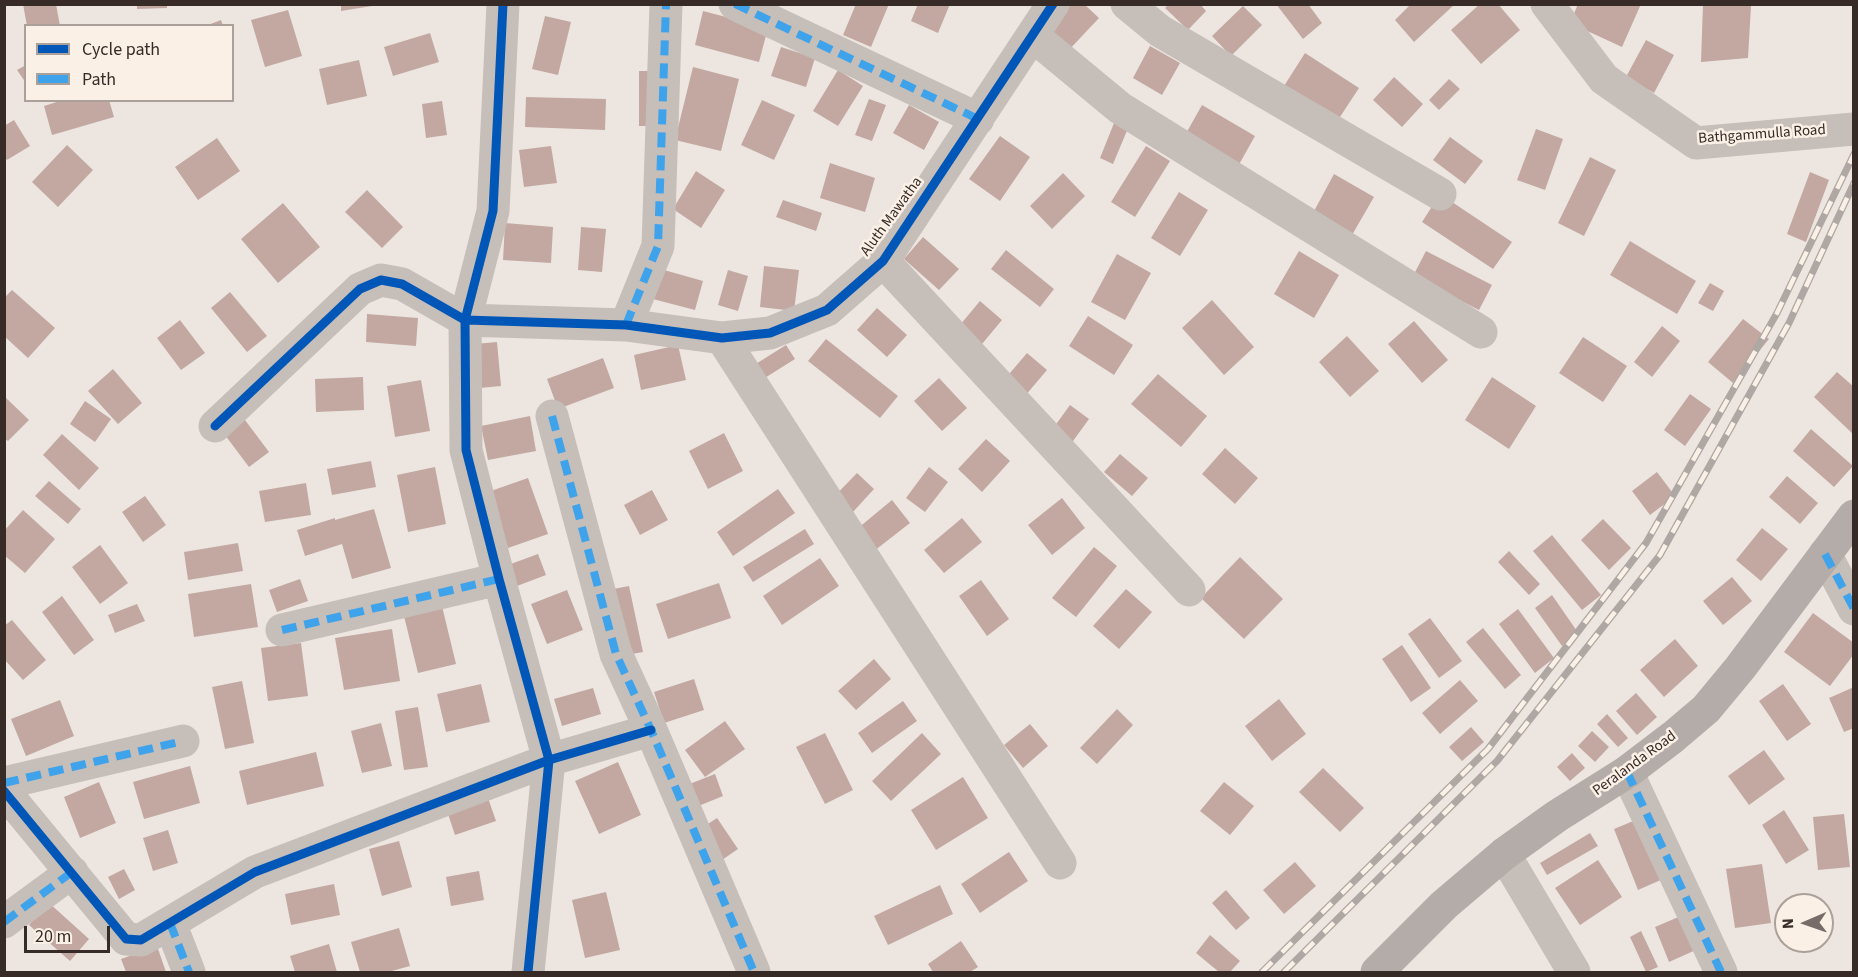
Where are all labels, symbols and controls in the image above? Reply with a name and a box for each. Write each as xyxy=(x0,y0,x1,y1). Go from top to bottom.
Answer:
legend xyxy=(24,24,234,102)
text: Cycle path xyxy=(82,37,160,62)
text: Path xyxy=(82,67,116,92)
street label: Bathgammulla Road xyxy=(1698,122,1826,148)
street label: Aluth Mawatha xyxy=(857,174,927,260)
street label: Peralanda Road xyxy=(1590,728,1680,800)
north arrow xyxy=(1774,893,1834,953)
scale bar xyxy=(27,914,112,952)
text: N xyxy=(1777,918,1799,929)
text: 20 m xyxy=(35,924,71,949)

